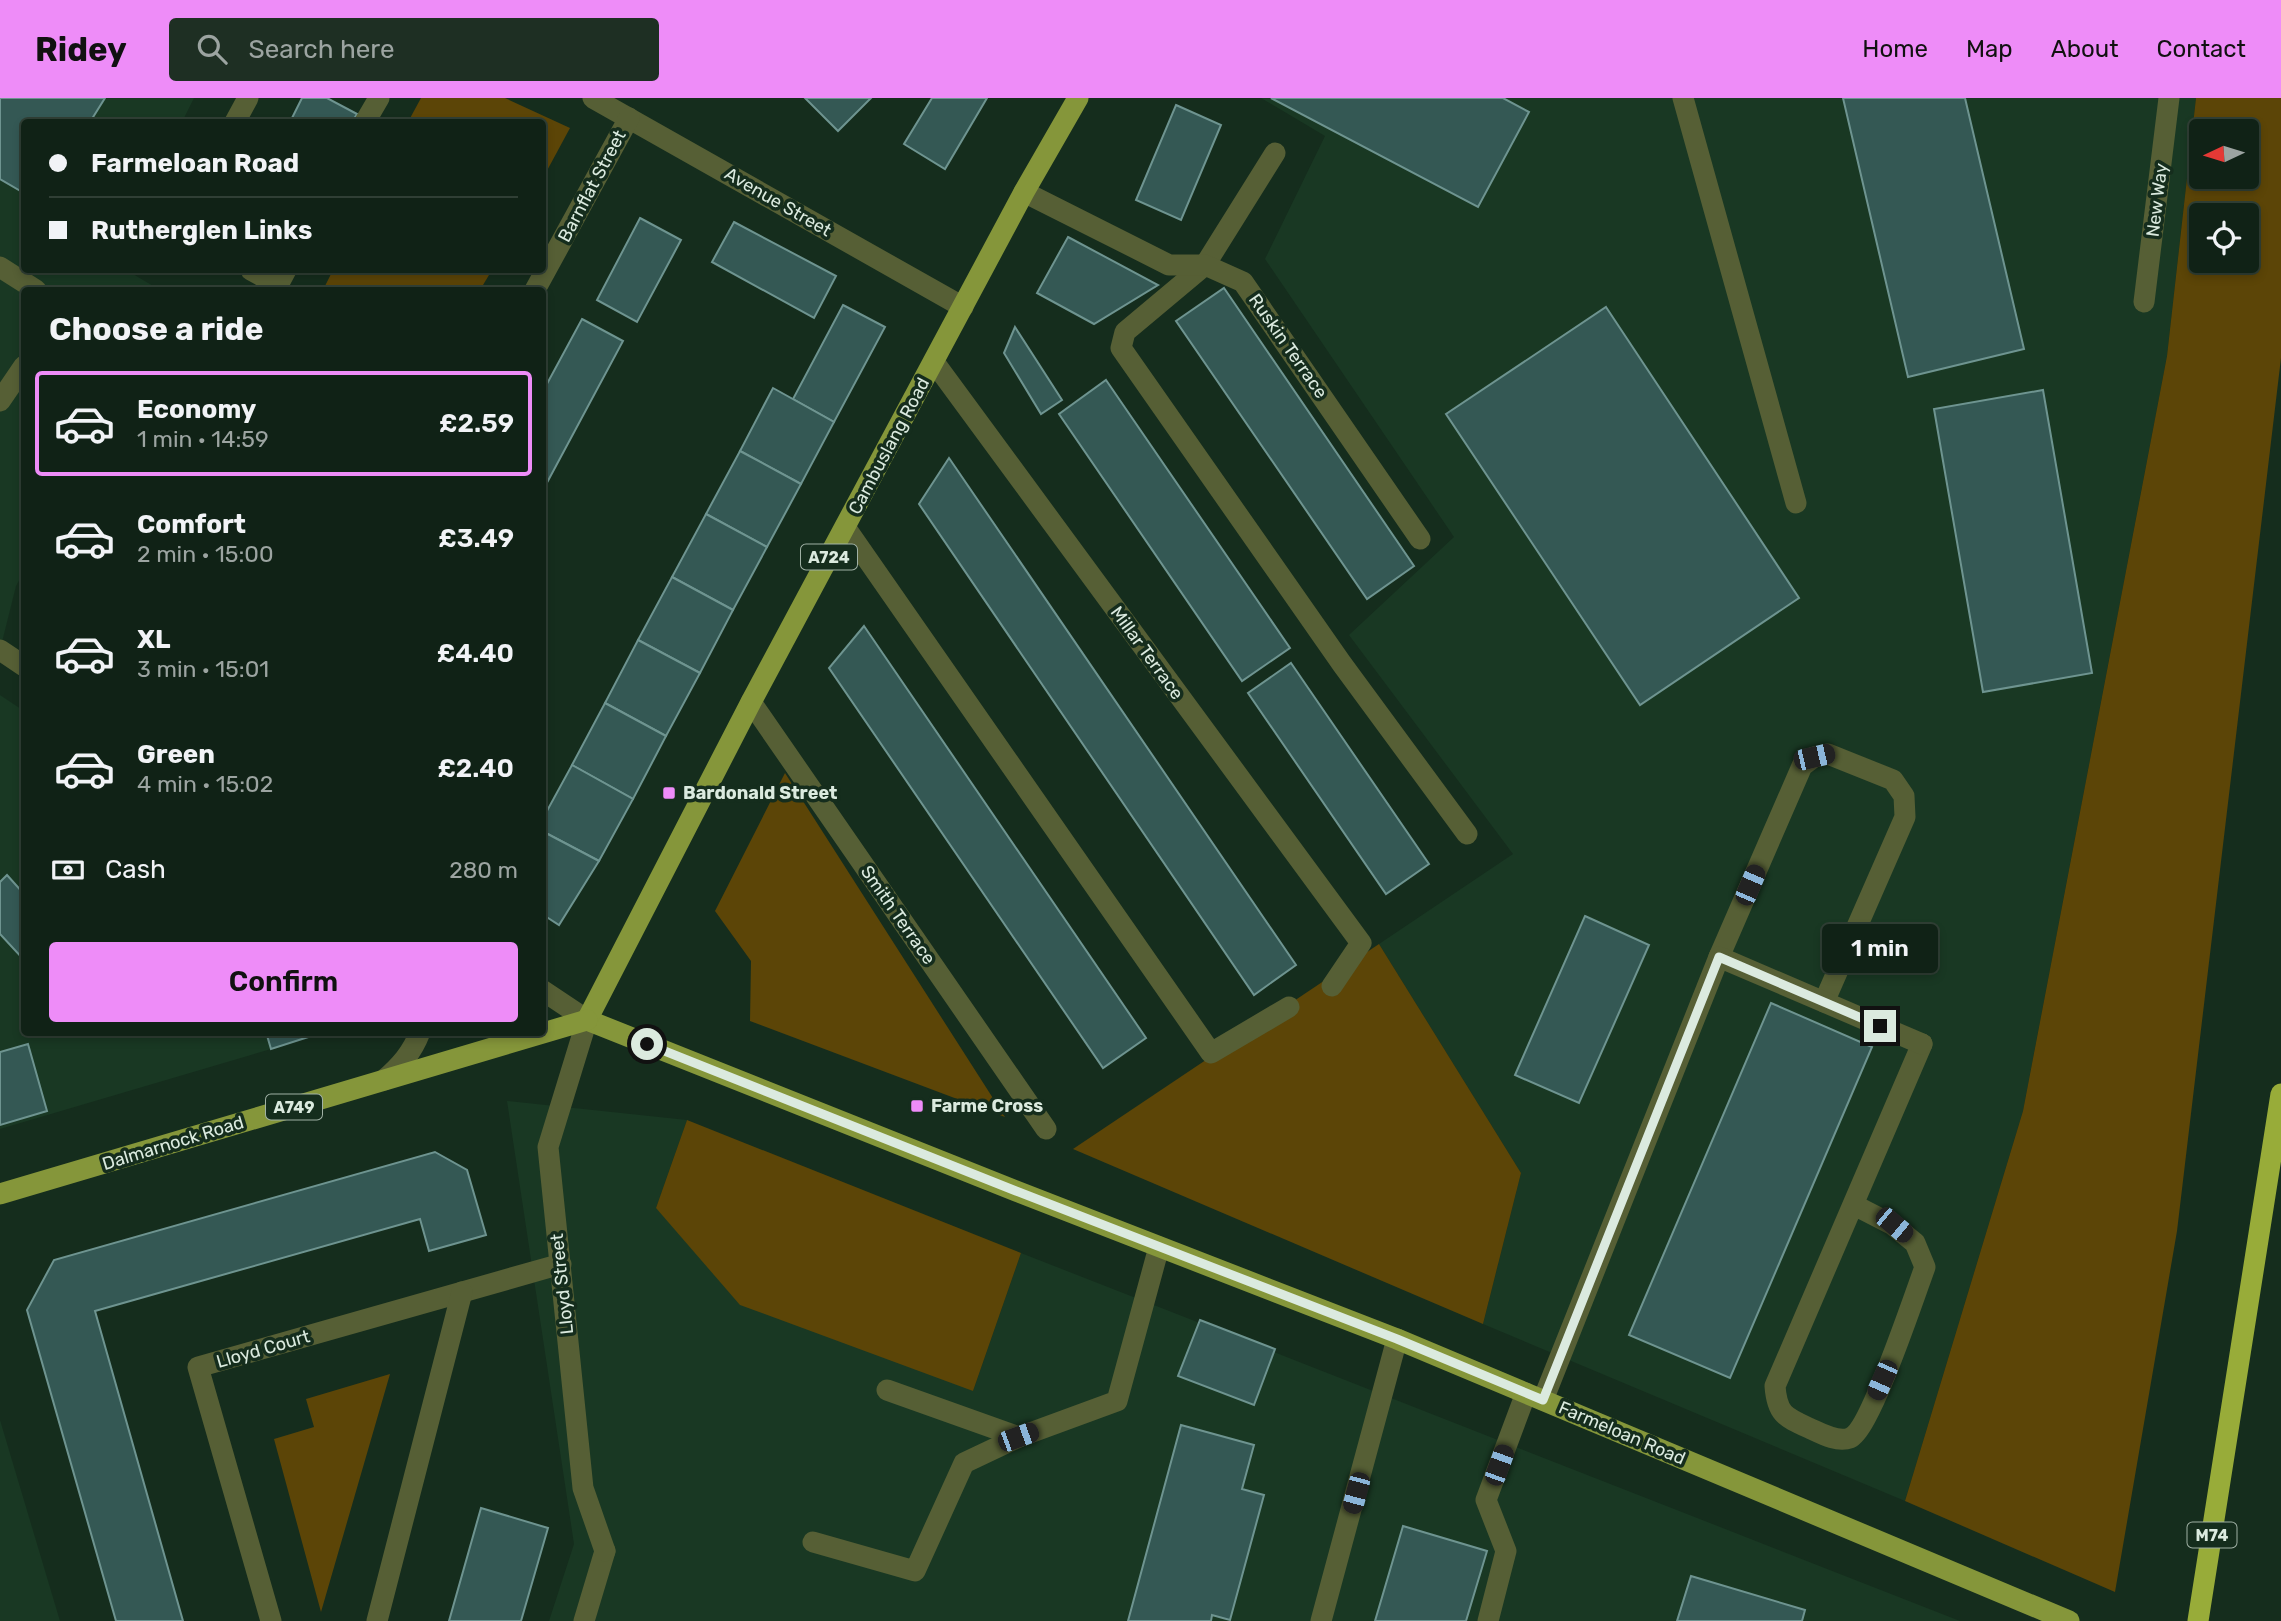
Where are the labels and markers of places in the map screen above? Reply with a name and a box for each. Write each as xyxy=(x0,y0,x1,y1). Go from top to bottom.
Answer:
place label: Bardonald Street xyxy=(683,782,837,804)
marker: Bardonald Street xyxy=(661,785,677,801)
place label: Farme Cross xyxy=(931,1095,1043,1117)
marker: Farme Cross xyxy=(909,1098,925,1114)

